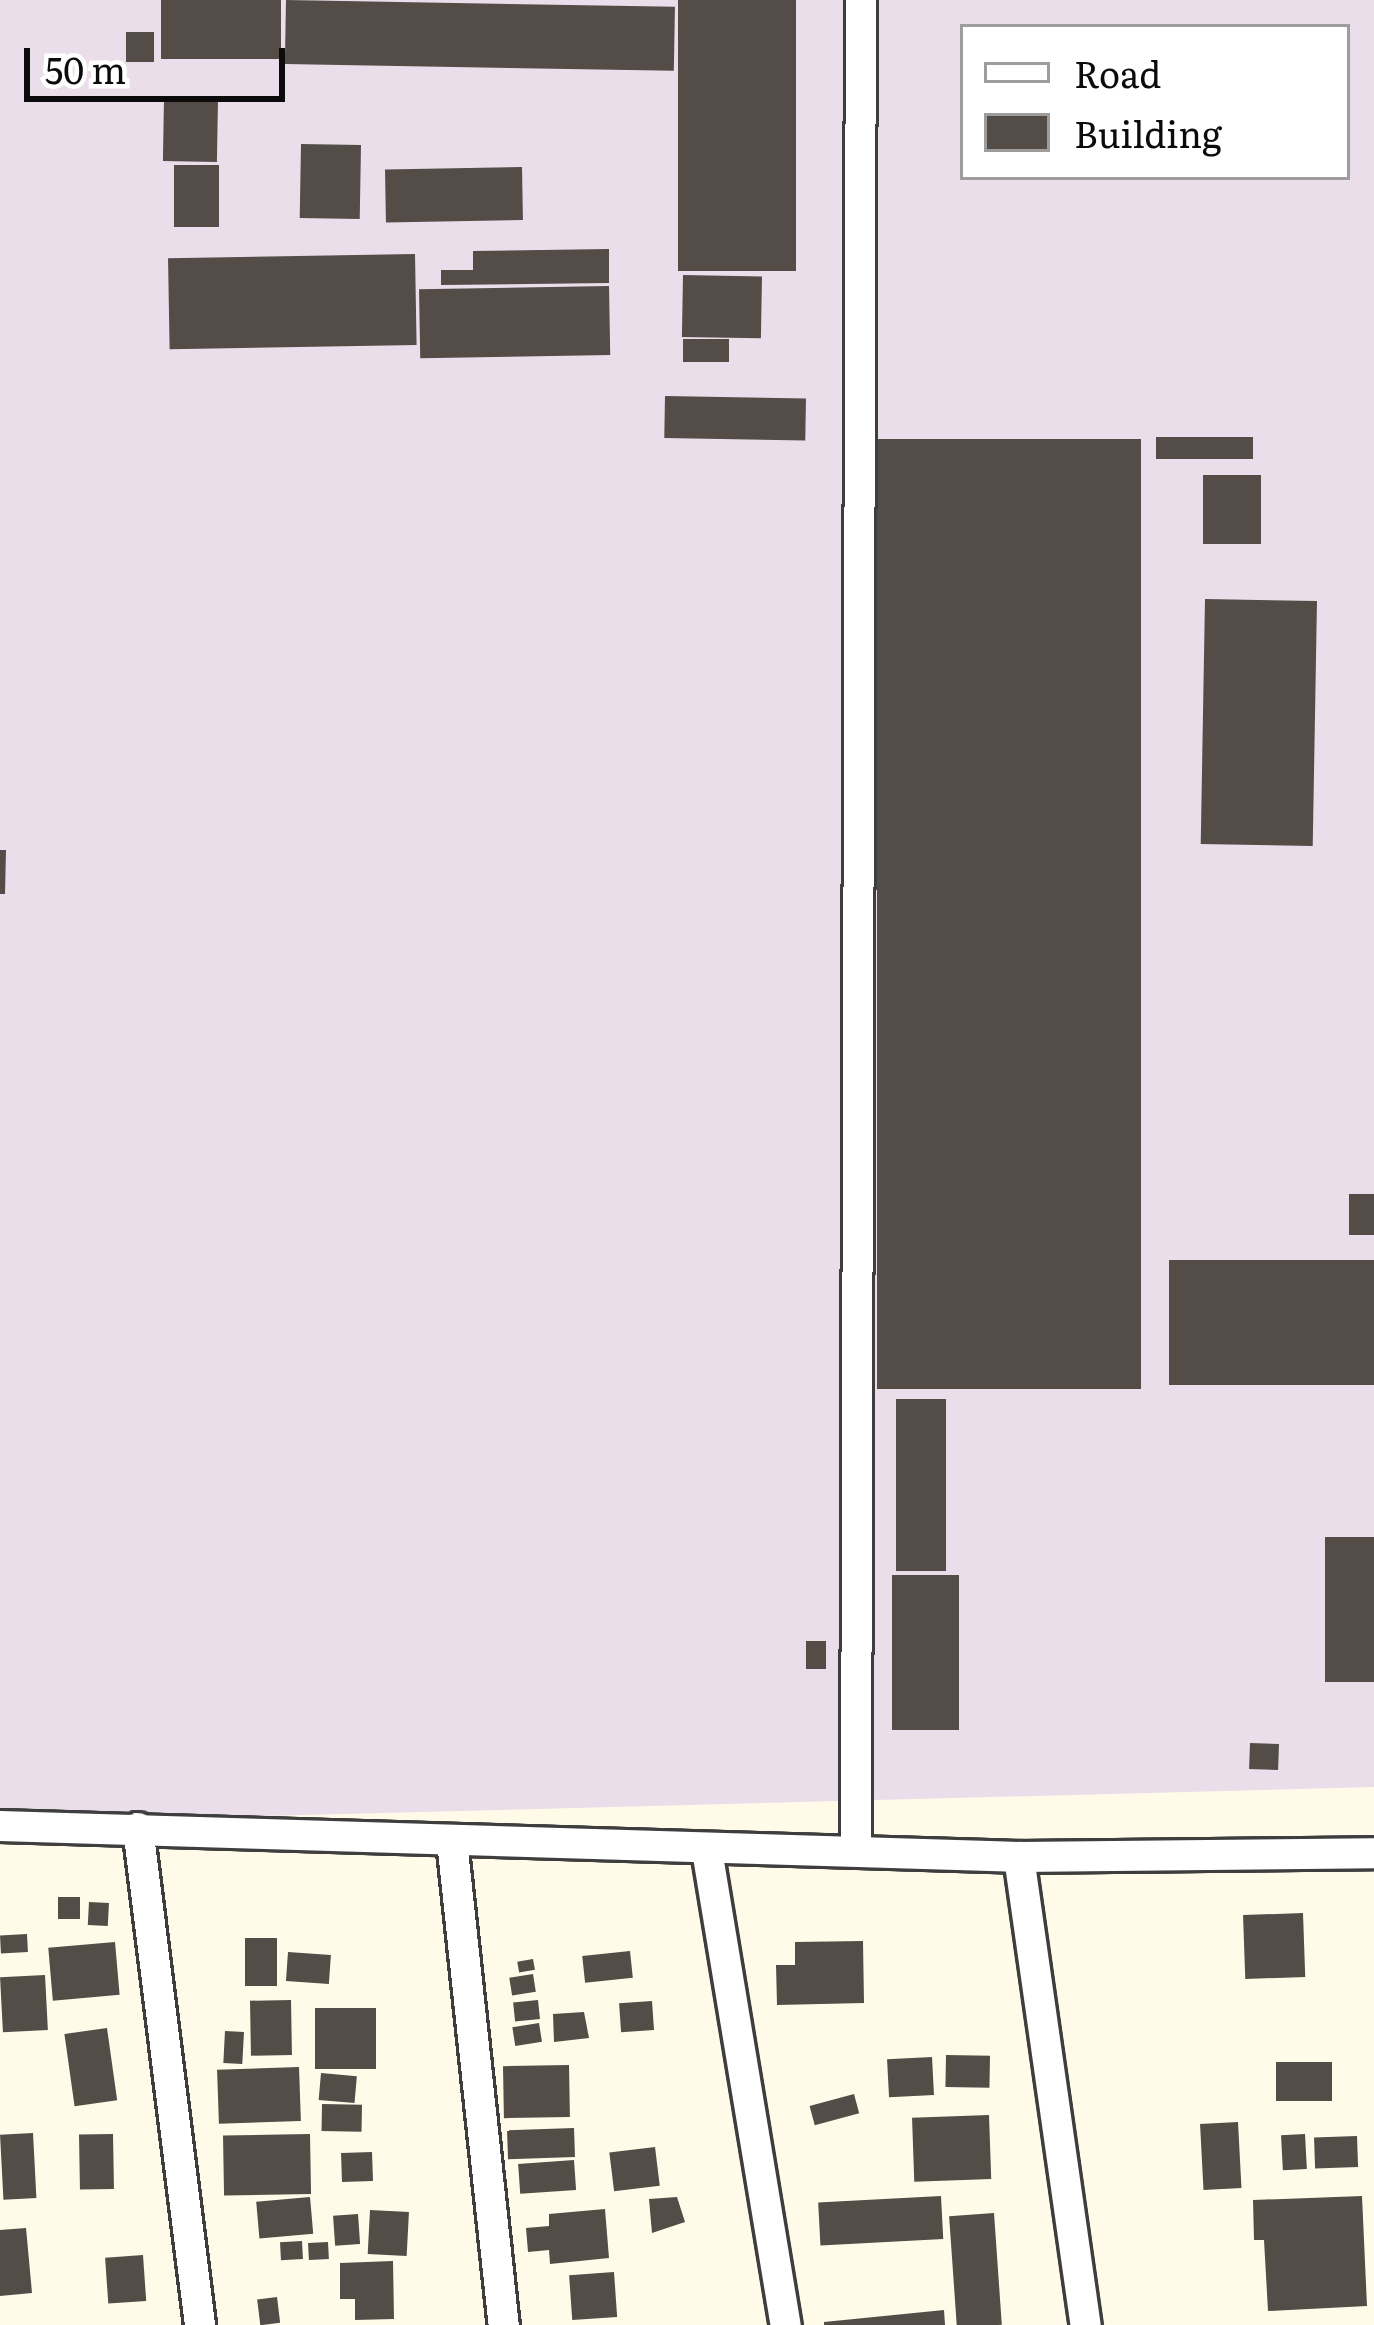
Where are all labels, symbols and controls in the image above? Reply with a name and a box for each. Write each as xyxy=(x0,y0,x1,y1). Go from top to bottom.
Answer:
scale bar xyxy=(30,24,291,98)
legend xyxy=(960,24,1350,180)
text: 50 m xyxy=(45,42,126,95)
text: Road xyxy=(1074,46,1161,99)
text: Building xyxy=(1074,106,1222,159)

